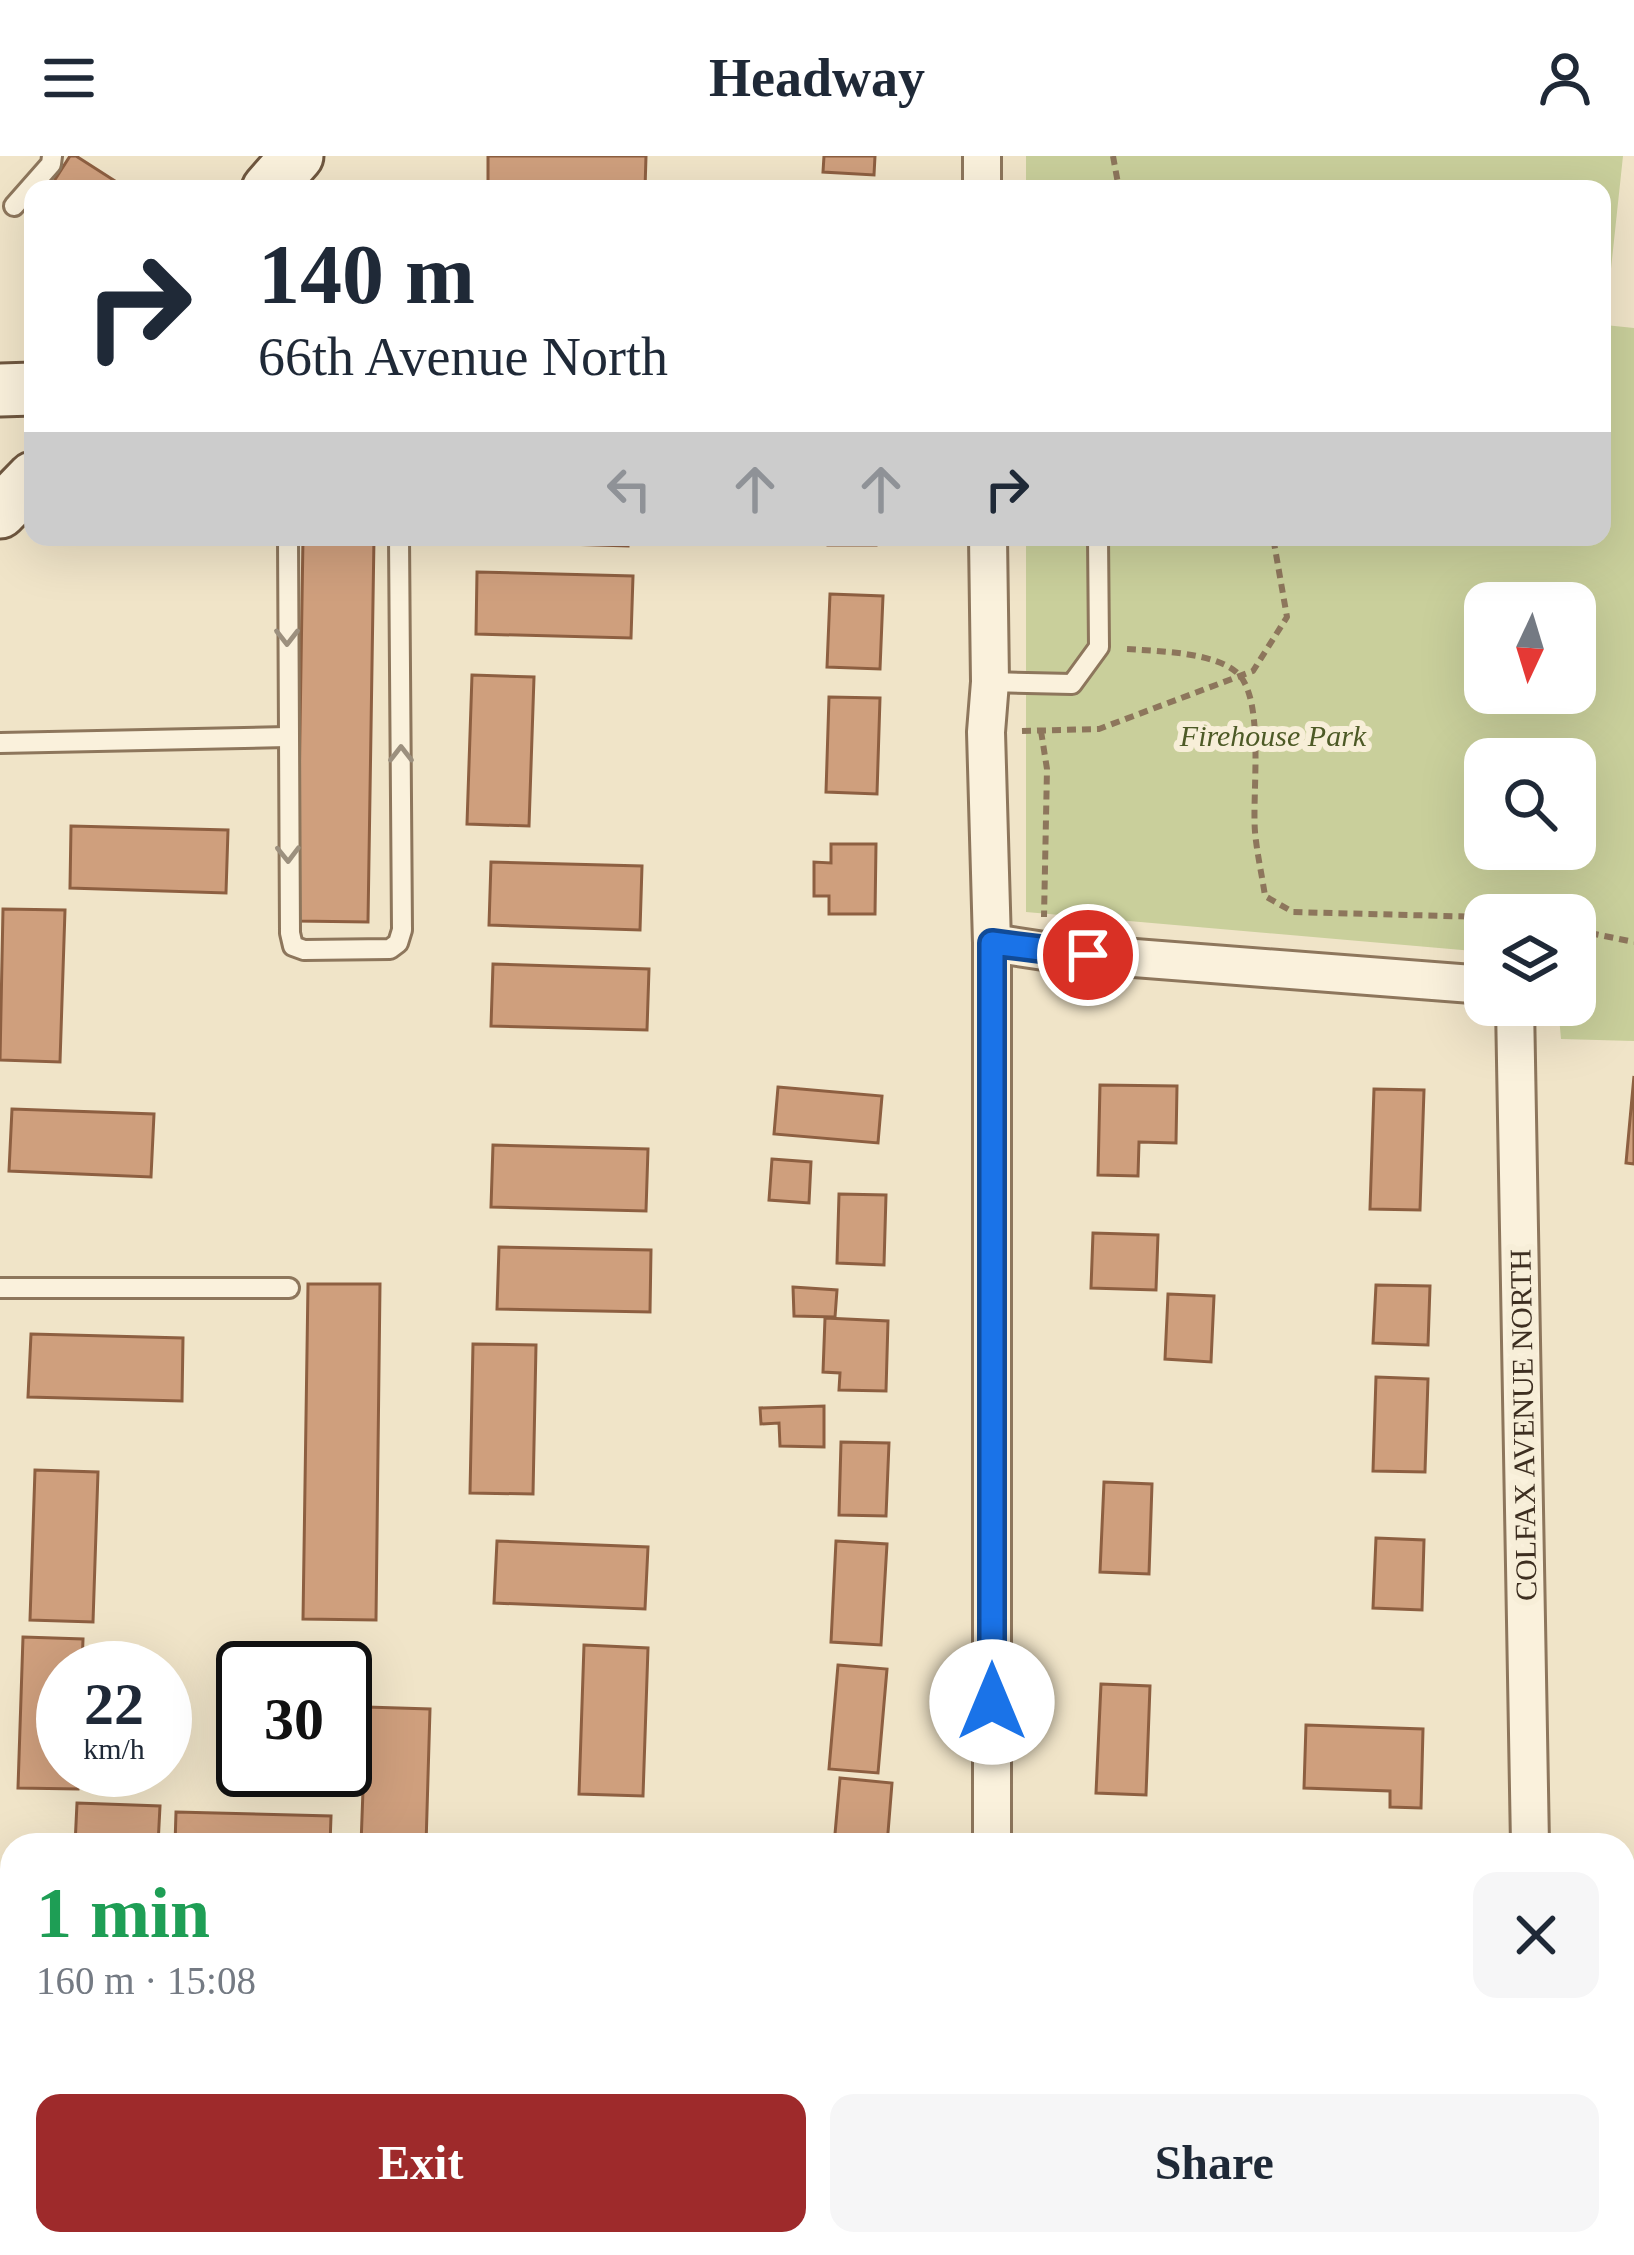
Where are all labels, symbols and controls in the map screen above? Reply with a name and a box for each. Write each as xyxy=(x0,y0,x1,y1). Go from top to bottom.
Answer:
icon: menu xyxy=(36,45,102,111)
icon: person xyxy=(1532,45,1598,111)
text: Headway xyxy=(709,48,925,108)
icon: right xyxy=(60,228,216,384)
text: 140 m xyxy=(258,228,475,321)
text: 66th Avenue North xyxy=(258,327,668,387)
icon: left xyxy=(596,456,662,522)
icon: ahead xyxy=(722,456,788,522)
icon: ahead xyxy=(848,456,914,522)
icon: right xyxy=(974,456,1040,522)
north arrow xyxy=(1464,582,1596,714)
map controls xyxy=(1464,582,1596,1026)
one-way arrow xyxy=(274,629,300,647)
park label: Firehouse Park xyxy=(1179,719,1367,752)
button: search xyxy=(1464,738,1596,870)
one-way arrow xyxy=(388,744,414,763)
one-way arrow xyxy=(275,845,301,864)
button: layers xyxy=(1464,894,1596,1026)
pin xyxy=(1037,904,1139,1006)
icon: arrive xyxy=(1055,922,1121,988)
street label: COLFAX AVENUE NORTH xyxy=(1503,1249,1543,1601)
position arrow xyxy=(929,1639,1055,1765)
speed limit sign: 30 xyxy=(216,1641,372,1797)
text: 22 xyxy=(84,1671,144,1737)
text: km/h xyxy=(83,1732,145,1765)
button: close xyxy=(1473,1872,1599,1998)
text: 1 min xyxy=(36,1873,210,1953)
text: 160 m · 15:08 xyxy=(36,1959,256,2002)
button: Exit xyxy=(36,2094,806,2232)
button: Share xyxy=(830,2094,1599,2232)

